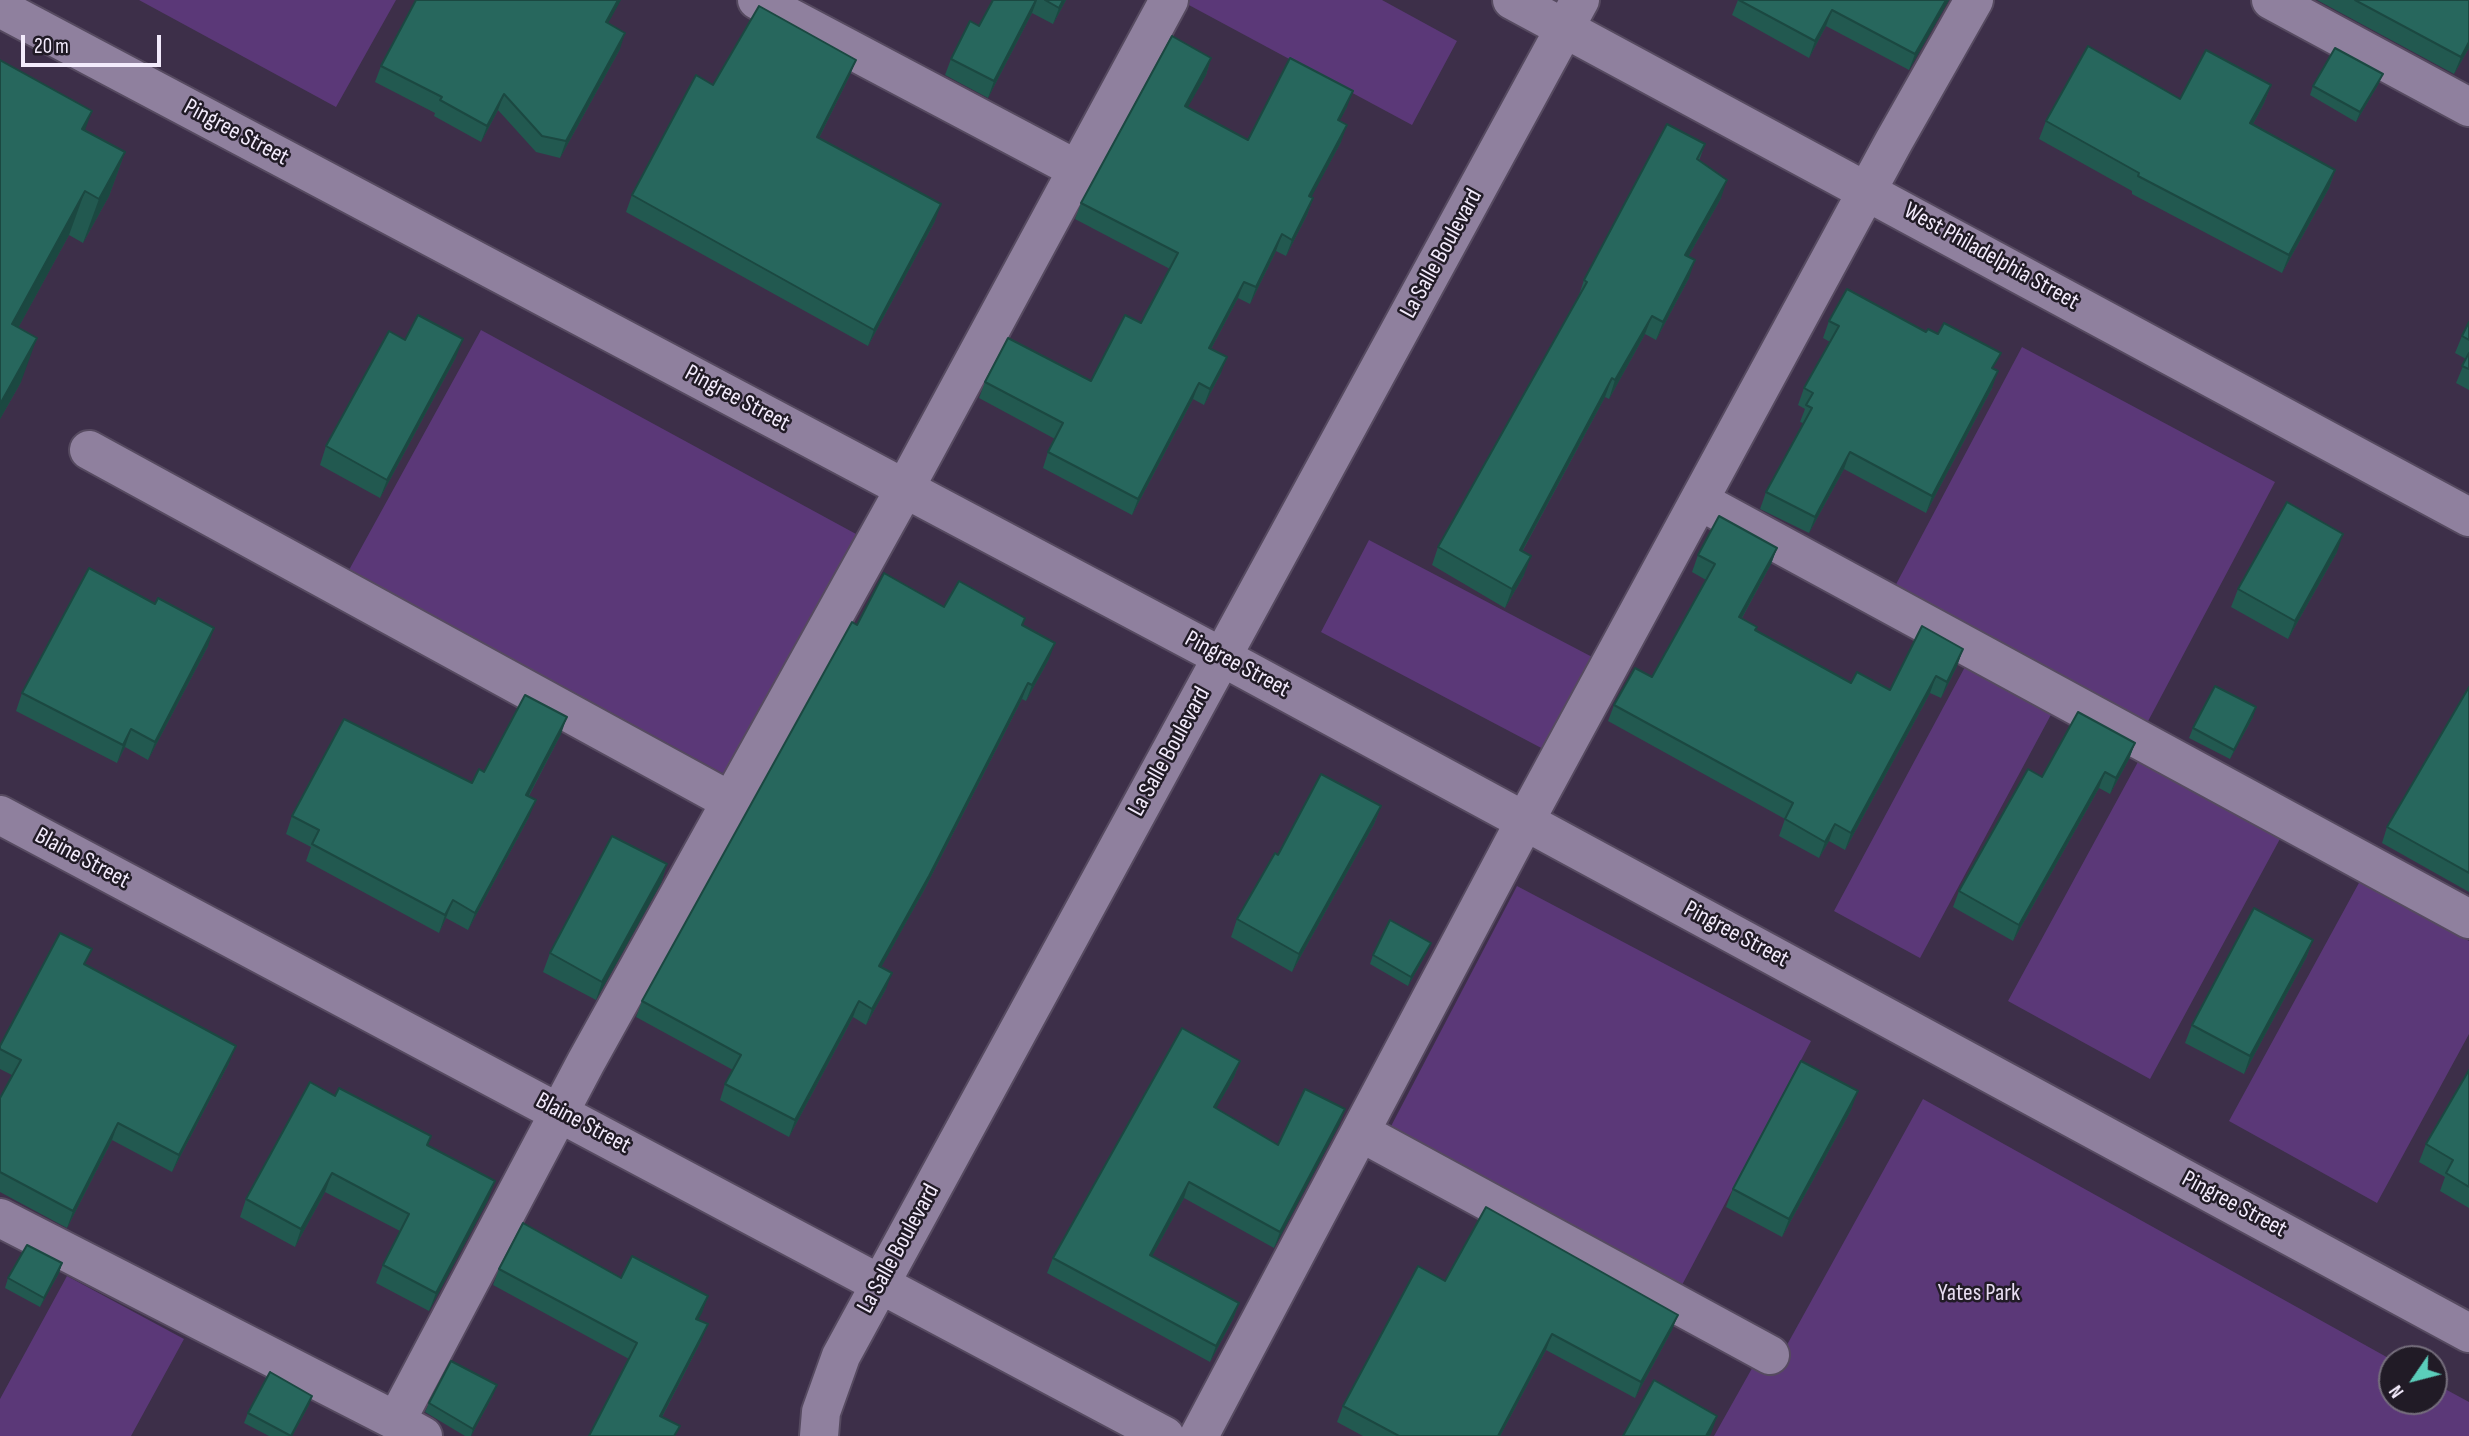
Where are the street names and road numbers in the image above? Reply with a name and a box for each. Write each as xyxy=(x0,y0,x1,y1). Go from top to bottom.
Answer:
street label: Pingree Street xyxy=(179,93,293,173)
street label: La Salle Boulevard xyxy=(1395,184,1489,324)
street label: West Philadelphia Street xyxy=(1898,197,2084,317)
street label: Pingree Street xyxy=(680,359,794,439)
street label: Pingree Street xyxy=(1180,625,1294,705)
street label: La Salle Boulevard xyxy=(1123,682,1217,822)
street label: Blaine Street xyxy=(30,822,134,896)
street label: Pingree Street xyxy=(1679,895,1793,975)
street label: Blaine Street xyxy=(531,1087,635,1161)
street label: Pingree Street xyxy=(2177,1165,2291,1245)
street label: La Salle Boulevard xyxy=(852,1179,946,1319)

